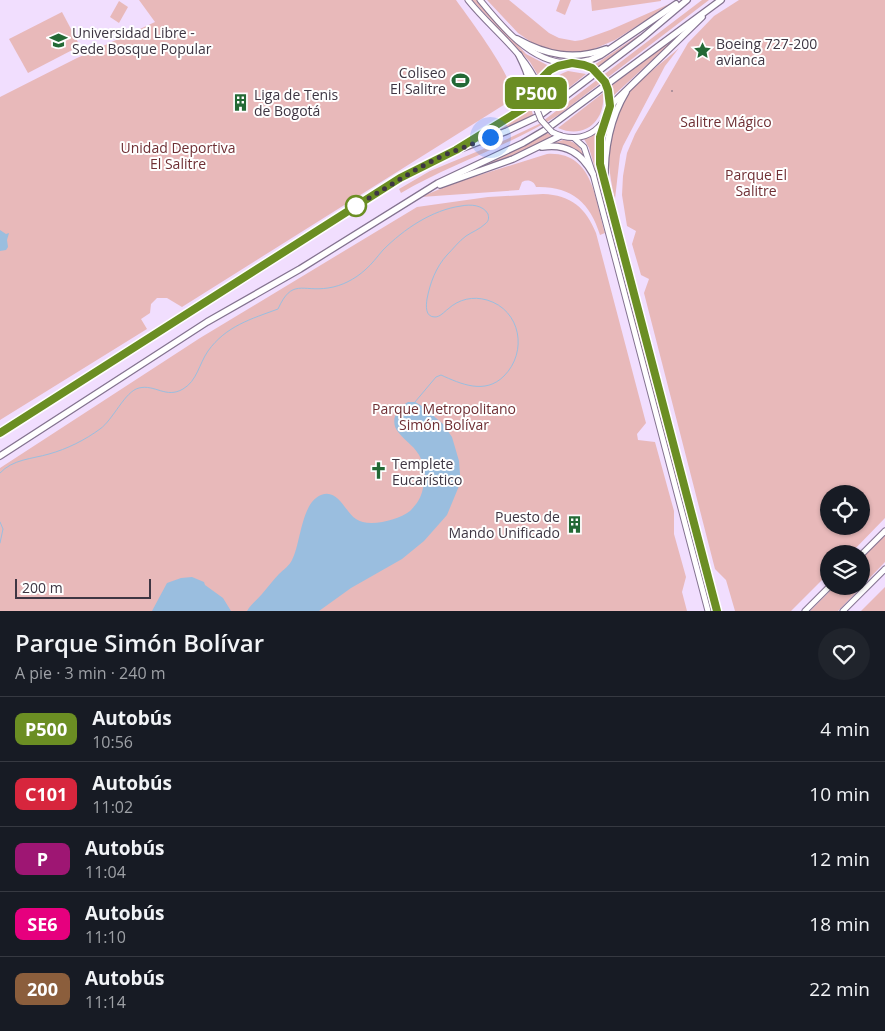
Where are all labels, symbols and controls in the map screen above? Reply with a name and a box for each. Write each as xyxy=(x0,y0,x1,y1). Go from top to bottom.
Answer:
place label: Universidad Libre - Sede Bosque Popular xyxy=(72,23,212,58)
school or university icon: Universidad Libre - Sede Bosque Popular xyxy=(48,30,68,50)
place label: Boeing 727-200 avianca xyxy=(716,34,817,69)
place icon: Boeing 727-200 avianca xyxy=(692,41,712,61)
place label: Coliseo El Salitre xyxy=(390,63,446,98)
sports icon: Coliseo El Salitre xyxy=(450,70,470,90)
line badge: P500 xyxy=(501,77,571,109)
text: P500 xyxy=(515,81,557,105)
place label: Liga de Tenis de Bogotá xyxy=(254,85,339,120)
building icon: Liga de Tenis de Bogotá xyxy=(230,92,250,112)
park label: Salitre Mágico xyxy=(680,112,772,131)
your location xyxy=(478,125,503,150)
park label: Unidad Deportiva El Salitre xyxy=(121,138,235,173)
park label: Parque El Salitre xyxy=(725,165,787,200)
unlabelled marker xyxy=(345,195,367,217)
park label: Parque Metropolitano Simón Bolívar xyxy=(372,399,516,434)
place label: Templete Eucarístico xyxy=(392,454,462,489)
church icon: Templete Eucarístico xyxy=(368,461,388,481)
map controls xyxy=(820,485,870,595)
button: locate xyxy=(820,485,870,535)
place label: Puesto de Mando Unificado xyxy=(448,507,560,542)
building icon: Puesto de Mando Unificado xyxy=(564,514,584,534)
button: layers xyxy=(820,545,870,595)
scale bar xyxy=(15,576,151,599)
text: 200 m xyxy=(22,578,63,597)
text: Parque Simón Bolívar xyxy=(15,626,264,659)
button: heart xyxy=(818,628,870,680)
text: A pie · 3 min · 240 m xyxy=(15,662,166,684)
text: Autobús xyxy=(92,705,172,731)
text: 4 min xyxy=(820,716,870,742)
text: P500 xyxy=(25,717,67,741)
text: 10:56 xyxy=(92,731,133,753)
text: Autobús xyxy=(92,770,172,796)
text: 10 min xyxy=(809,781,870,807)
text: C101 xyxy=(25,782,67,806)
text: 11:02 xyxy=(92,796,133,818)
text: Autobús xyxy=(85,835,165,861)
text: 12 min xyxy=(809,846,870,872)
text: P xyxy=(37,847,48,871)
text: 11:04 xyxy=(85,861,126,883)
text: Autobús xyxy=(85,900,165,926)
text: 18 min xyxy=(809,911,870,937)
text: SE6 xyxy=(27,912,58,936)
text: 11:10 xyxy=(85,926,126,948)
text: Autobús xyxy=(85,965,165,991)
text: 22 min xyxy=(809,976,870,1002)
text: 200 xyxy=(27,977,58,1001)
text: 11:14 xyxy=(85,991,126,1013)

